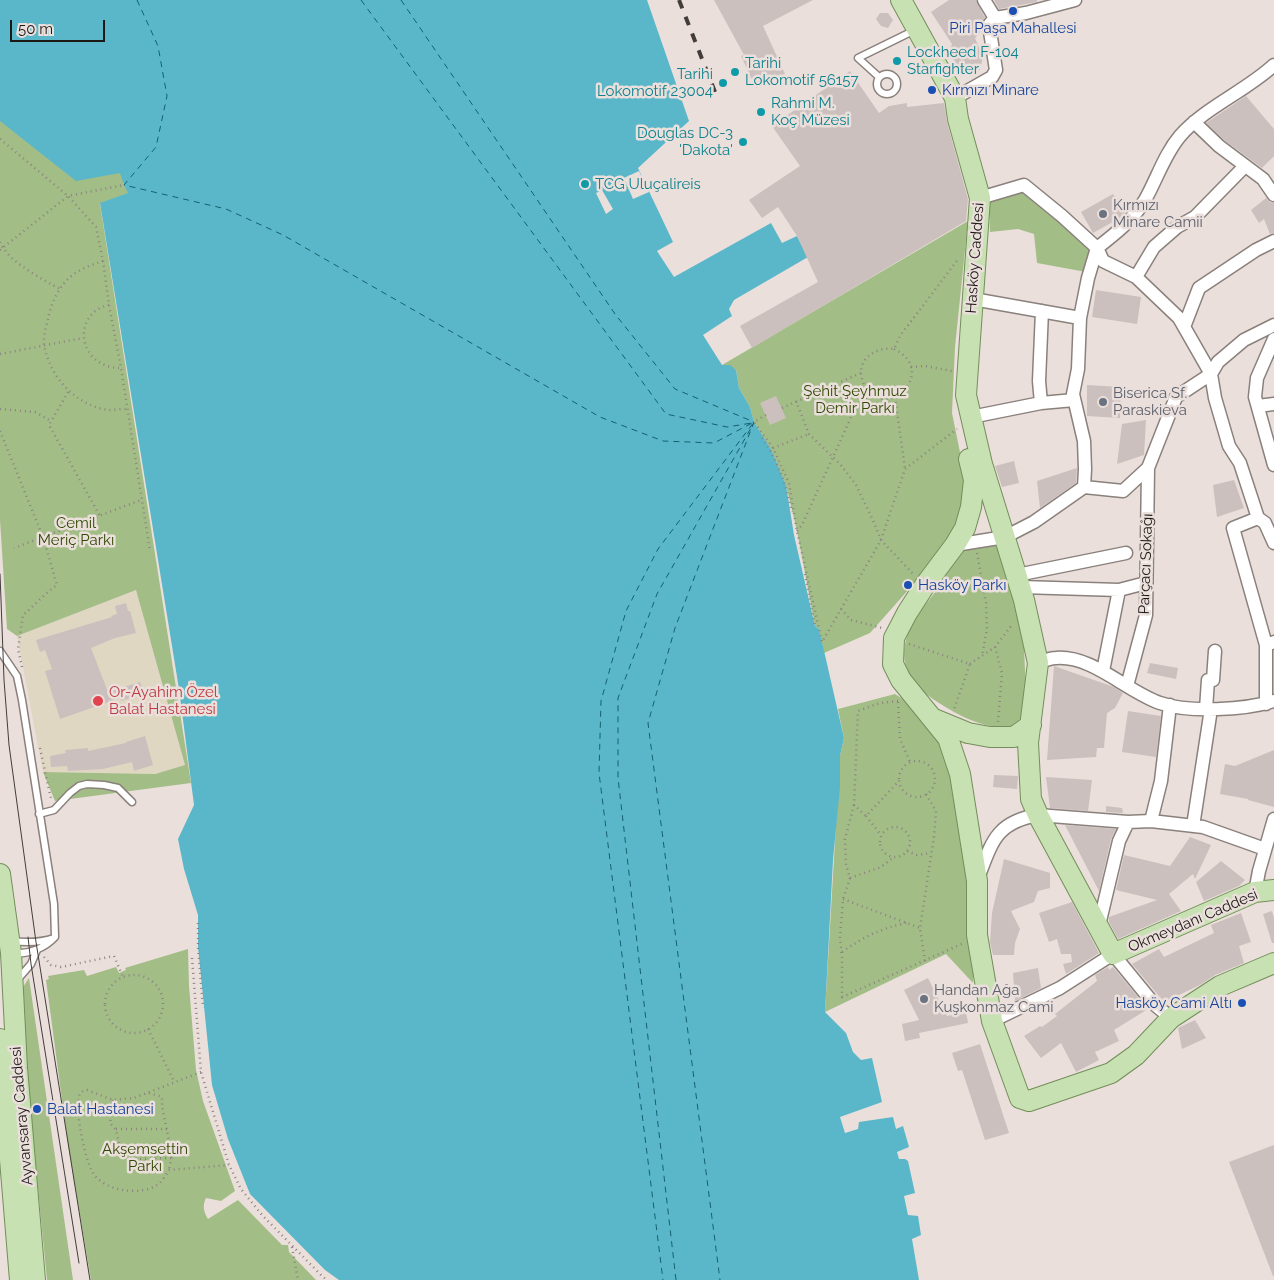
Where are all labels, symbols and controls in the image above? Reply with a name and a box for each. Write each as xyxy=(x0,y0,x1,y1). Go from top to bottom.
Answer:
marker: Piri Paşa Mahallesi xyxy=(1007,5,1019,17)
scale bar xyxy=(12,10,108,42)
place label: Piri Paşa Mahallesi xyxy=(949,19,1077,37)
text: 50 m xyxy=(18,20,53,38)
place label: Lockheed F-104 Starfighter xyxy=(907,43,1019,78)
place label: Tarihi Lokomotif 56157 xyxy=(745,54,858,89)
marker: Lockheed F-104 Starfighter xyxy=(891,55,903,67)
place label: Tarihi Lokomotif 23004 xyxy=(597,65,713,100)
marker: Tarihi Lokomotif 56157 xyxy=(729,66,741,78)
marker: Tarihi Lokomotif 23004 xyxy=(717,77,729,89)
place label: Kırmızı Minare xyxy=(942,81,1039,99)
marker: Kırmızı Minare xyxy=(926,84,938,96)
place label: Rahmi M. Koç Müzesi xyxy=(771,94,850,129)
marker: Rahmi M. Koç Müzesi xyxy=(755,106,767,118)
place label: Douglas DC-3 'Dakota' xyxy=(637,124,733,159)
marker: Douglas DC-3 'Dakota' xyxy=(737,136,749,148)
place label: TCG Uluçalireis xyxy=(595,175,701,193)
marker: TCG Uluçalireis xyxy=(579,178,591,190)
place label: Kırmızı Minare Camii xyxy=(1113,196,1203,231)
street label: Hasköy Caddesi xyxy=(962,202,988,314)
marker: Kırmızı Minare Camii xyxy=(1097,208,1109,220)
park label: Şehit Şeyhmuz Demir Parkı xyxy=(803,382,907,417)
place label: Biserica Sf. Paraskieva xyxy=(1113,384,1187,419)
marker: Biserica Sf. Paraskieva xyxy=(1097,396,1109,408)
street label: Parçacı Sokağı xyxy=(1135,513,1157,615)
park label: Cemil Meriç Parkı xyxy=(38,514,114,549)
place label: Hasköy Parkı xyxy=(918,576,1006,594)
marker: Hasköy Parkı xyxy=(902,579,914,591)
place label: Or-Ayahim Özel Balat Hastanesi xyxy=(109,683,218,718)
marker: Or-Ayahim Özel Balat Hastanesi xyxy=(91,694,105,708)
street label: Okmeydanı Caddesi xyxy=(1125,886,1261,956)
place label: Handan Ağa Kuşkonmaz Cami xyxy=(934,981,1053,1016)
marker: Handan Ağa Kuşkonmaz Cami xyxy=(918,993,930,1005)
place label: Hasköy Cami Altı xyxy=(1116,994,1232,1012)
marker: Hasköy Cami Altı xyxy=(1236,997,1248,1009)
street label: Ayvansaray Caddesi xyxy=(7,1046,37,1186)
place label: Balat Hastanesi xyxy=(47,1100,154,1118)
marker: Balat Hastanesi xyxy=(31,1103,43,1115)
park label: Akşemsettin Parkı xyxy=(102,1140,188,1175)

